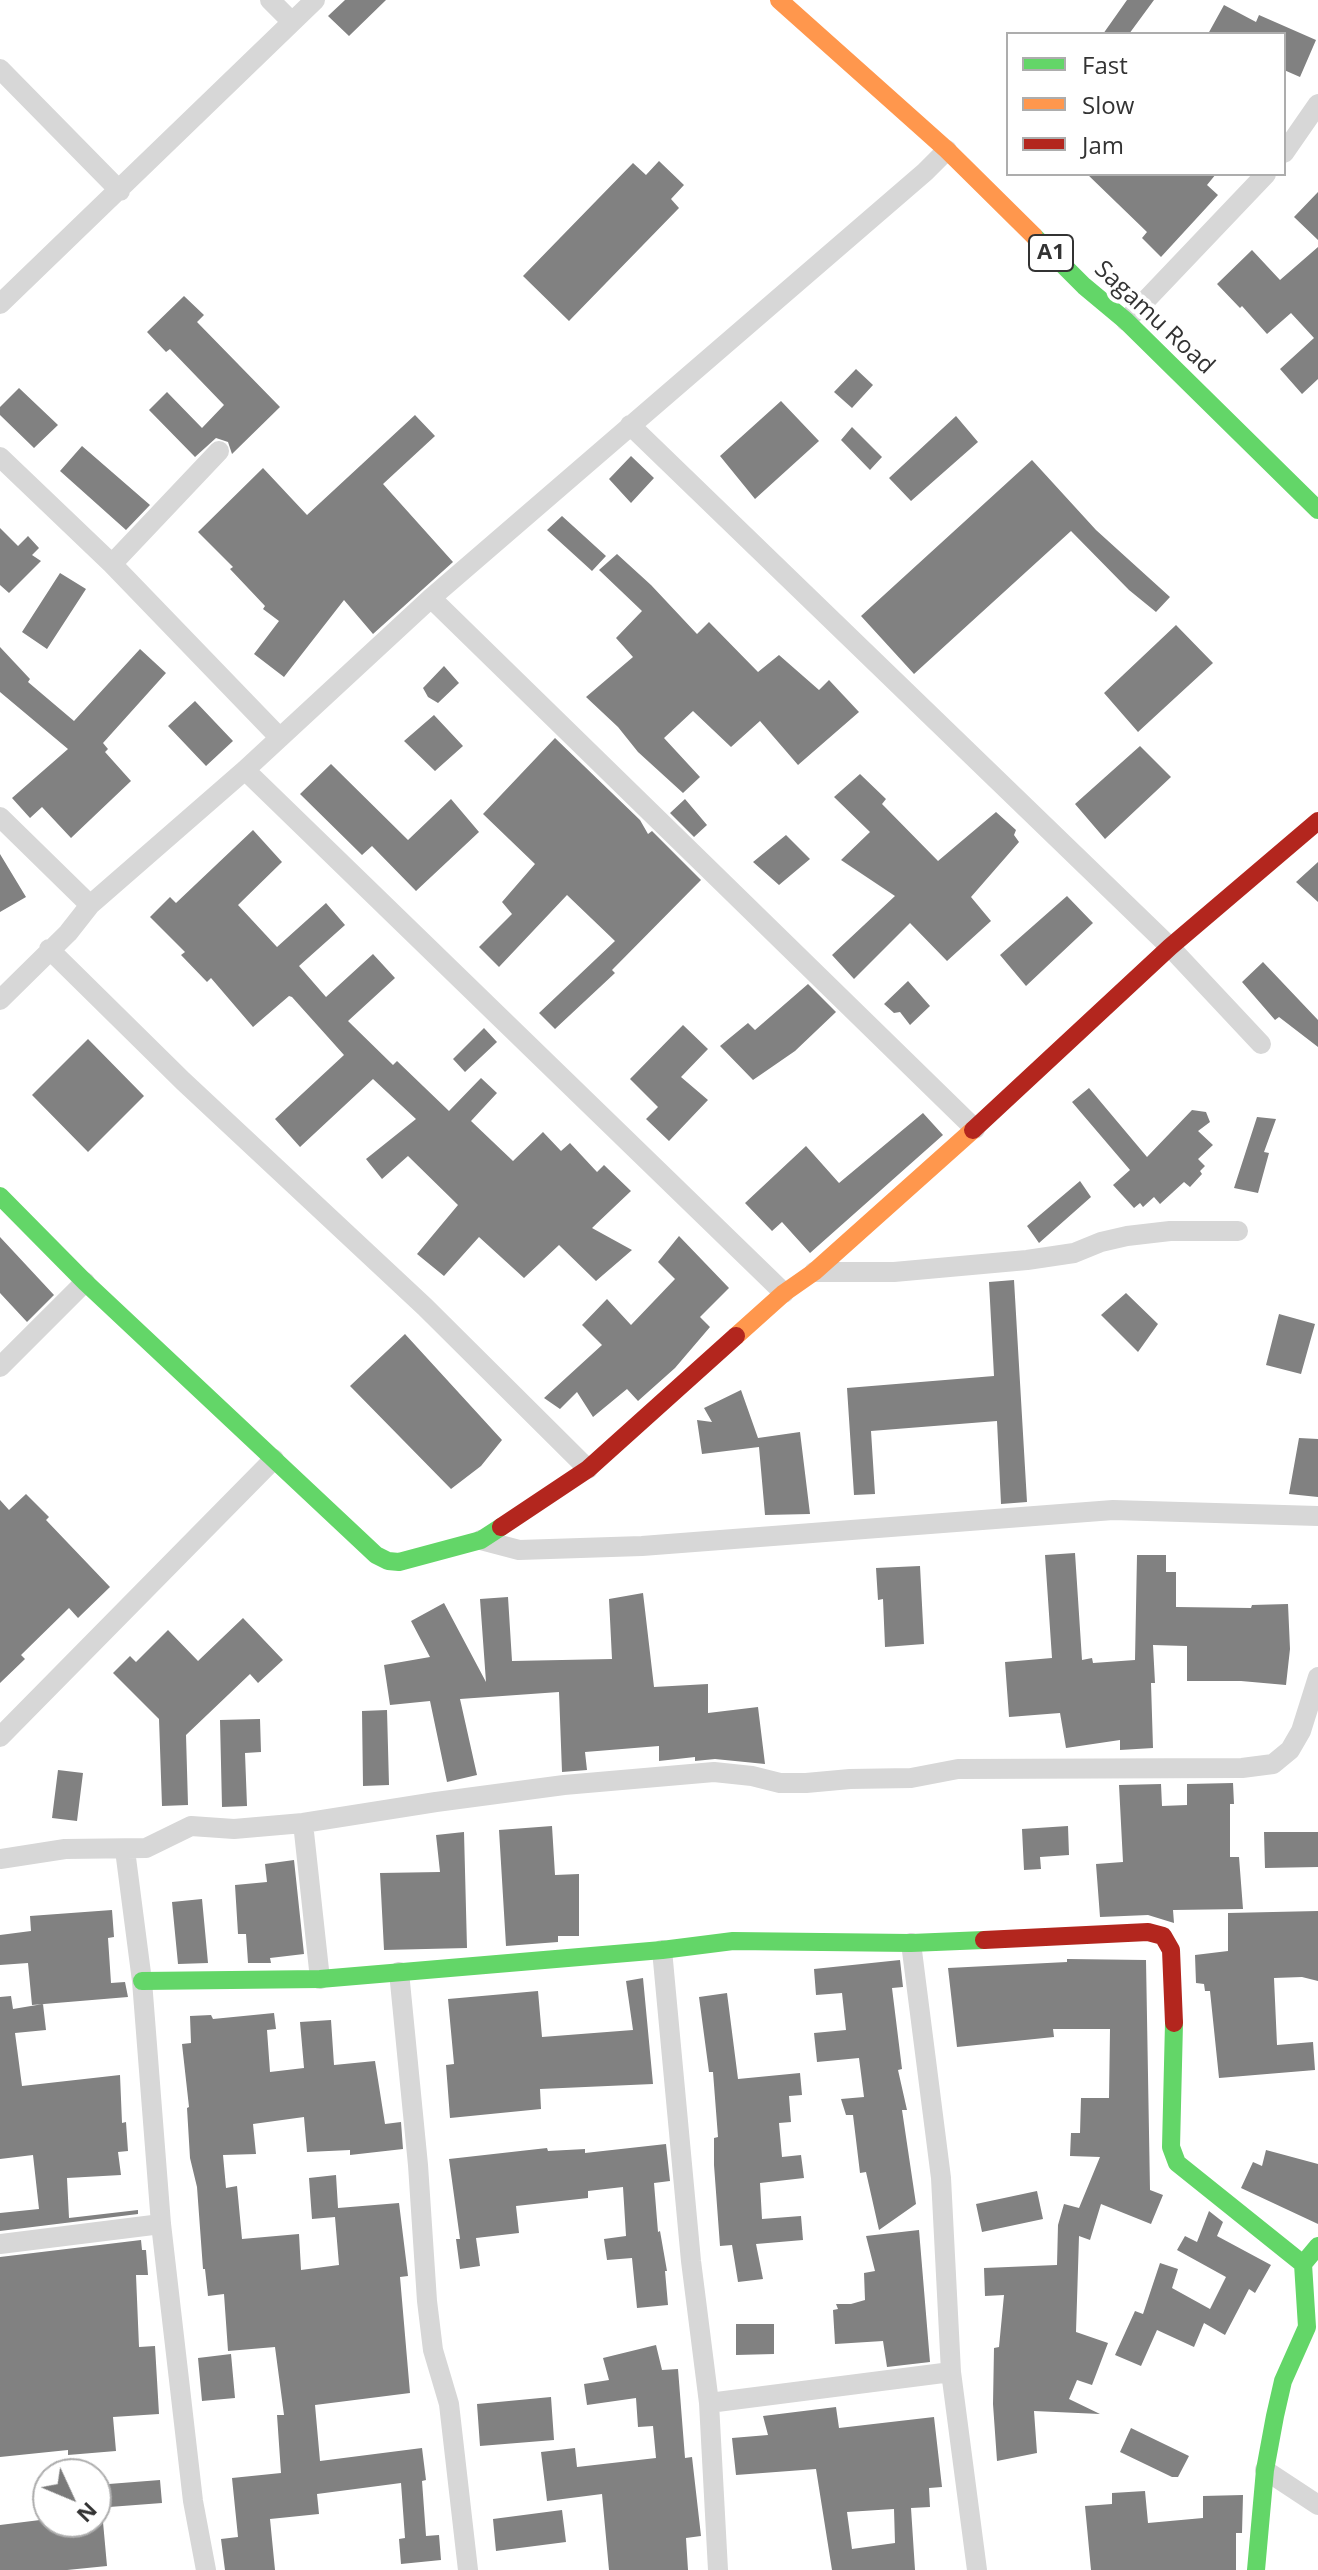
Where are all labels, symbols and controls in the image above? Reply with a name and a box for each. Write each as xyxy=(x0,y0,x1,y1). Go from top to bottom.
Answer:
legend xyxy=(1006,32,1286,176)
text: Fast xyxy=(1082,48,1128,81)
text: Slow xyxy=(1082,88,1134,121)
text: Jam xyxy=(1082,128,1124,161)
road number: A1 xyxy=(1029,235,1073,271)
street label: Sagamu Road xyxy=(1088,255,1220,381)
north arrow xyxy=(32,2458,112,2538)
text: N xyxy=(71,2496,105,2530)

